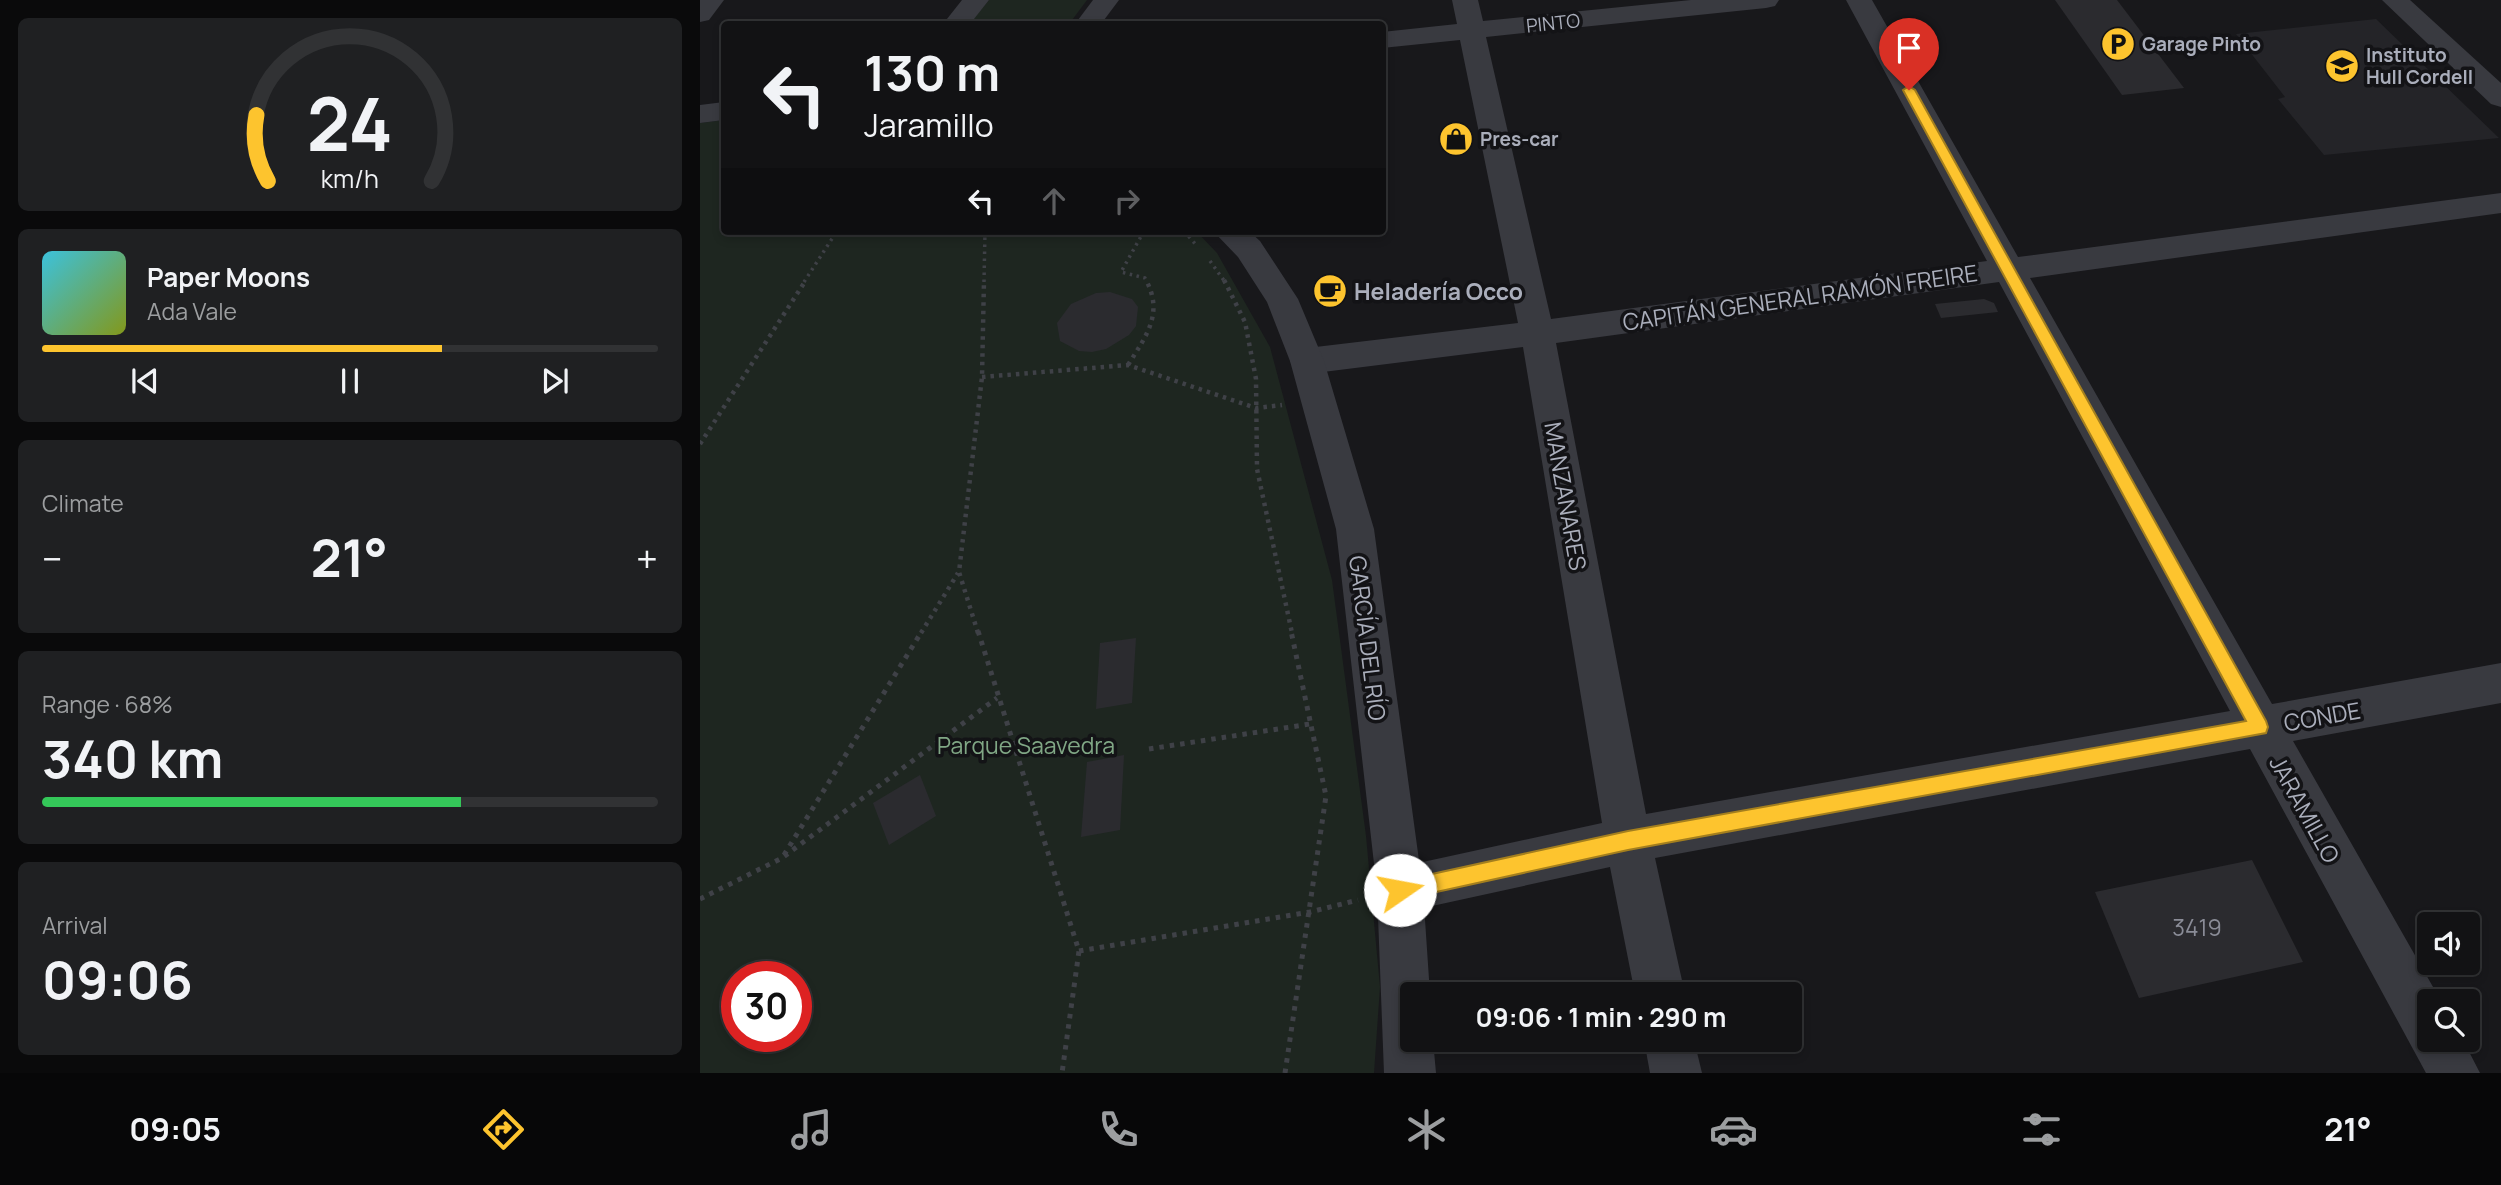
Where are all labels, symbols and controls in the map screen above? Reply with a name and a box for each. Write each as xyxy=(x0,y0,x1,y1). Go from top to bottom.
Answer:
street label: PINTO xyxy=(1525,7,1581,39)
pin xyxy=(1879,18,1939,90)
parking icon: Garage Pinto xyxy=(2099,25,2137,63)
icon: arrive xyxy=(1890,29,1928,67)
place label: Garage Pinto xyxy=(2142,31,2261,57)
text: 130 m xyxy=(864,39,1000,106)
place label: Instituto Hull Cordell xyxy=(2366,42,2473,90)
school or university icon: Instituto Hull Cordell xyxy=(2323,47,2361,85)
icon: left xyxy=(749,49,840,140)
text: 24 xyxy=(307,73,393,173)
text: Jaramillo xyxy=(864,103,994,147)
shop icon: Pres-car xyxy=(1437,120,1475,158)
place label: Pres-car xyxy=(1480,126,1559,152)
text: km/h xyxy=(321,160,379,195)
icon: left xyxy=(962,182,1000,220)
icon: ahead xyxy=(1035,182,1073,220)
icon: right xyxy=(1108,182,1146,220)
street label: CAPITÁN GENERAL RAMÓN FREIRE xyxy=(1621,256,1979,338)
text: Paper Moons xyxy=(147,259,310,295)
cafe icon: Heladería Occo xyxy=(1311,272,1349,310)
place label: Heladería Occo xyxy=(1354,275,1523,307)
text: Ada Vale xyxy=(147,295,237,327)
icon: previous xyxy=(126,362,164,400)
icon: pause xyxy=(331,362,369,400)
icon: next xyxy=(536,362,574,400)
street label: MANZANARES xyxy=(1537,419,1595,573)
text: Climate xyxy=(42,487,124,519)
text: 21° xyxy=(311,522,388,593)
text: − xyxy=(42,532,63,584)
text: + xyxy=(636,532,658,584)
street label: GARCÍA DEL RÍO xyxy=(1342,554,1394,722)
text: Range · 68% xyxy=(42,688,173,720)
street label: CONDE xyxy=(2281,694,2363,738)
text: 340 km xyxy=(42,723,223,794)
park label: Parque Saavedra xyxy=(937,729,1115,761)
street label: JARAMILLO xyxy=(2262,750,2348,868)
position arrow xyxy=(1363,853,1437,927)
text: Arrival xyxy=(42,909,108,941)
house number: 3419 xyxy=(2172,911,2222,943)
map controls xyxy=(2417,912,2480,1052)
button: sound xyxy=(2417,912,2480,975)
text: 09:06 xyxy=(42,944,193,1015)
speed limit sign: 30 xyxy=(721,961,812,1052)
button: search xyxy=(2417,989,2480,1052)
text: 09:06 · 1 min · 290 m xyxy=(1476,999,1726,1035)
icon: directions xyxy=(479,1105,528,1154)
icon: music xyxy=(787,1105,836,1154)
icon: phone xyxy=(1094,1105,1143,1154)
icon: climate xyxy=(1402,1105,1451,1154)
icon: car xyxy=(1709,1105,1758,1154)
icon: filters xyxy=(2017,1105,2066,1154)
text: 09:05 xyxy=(129,1107,221,1151)
text: 21° xyxy=(2324,1107,2372,1151)

